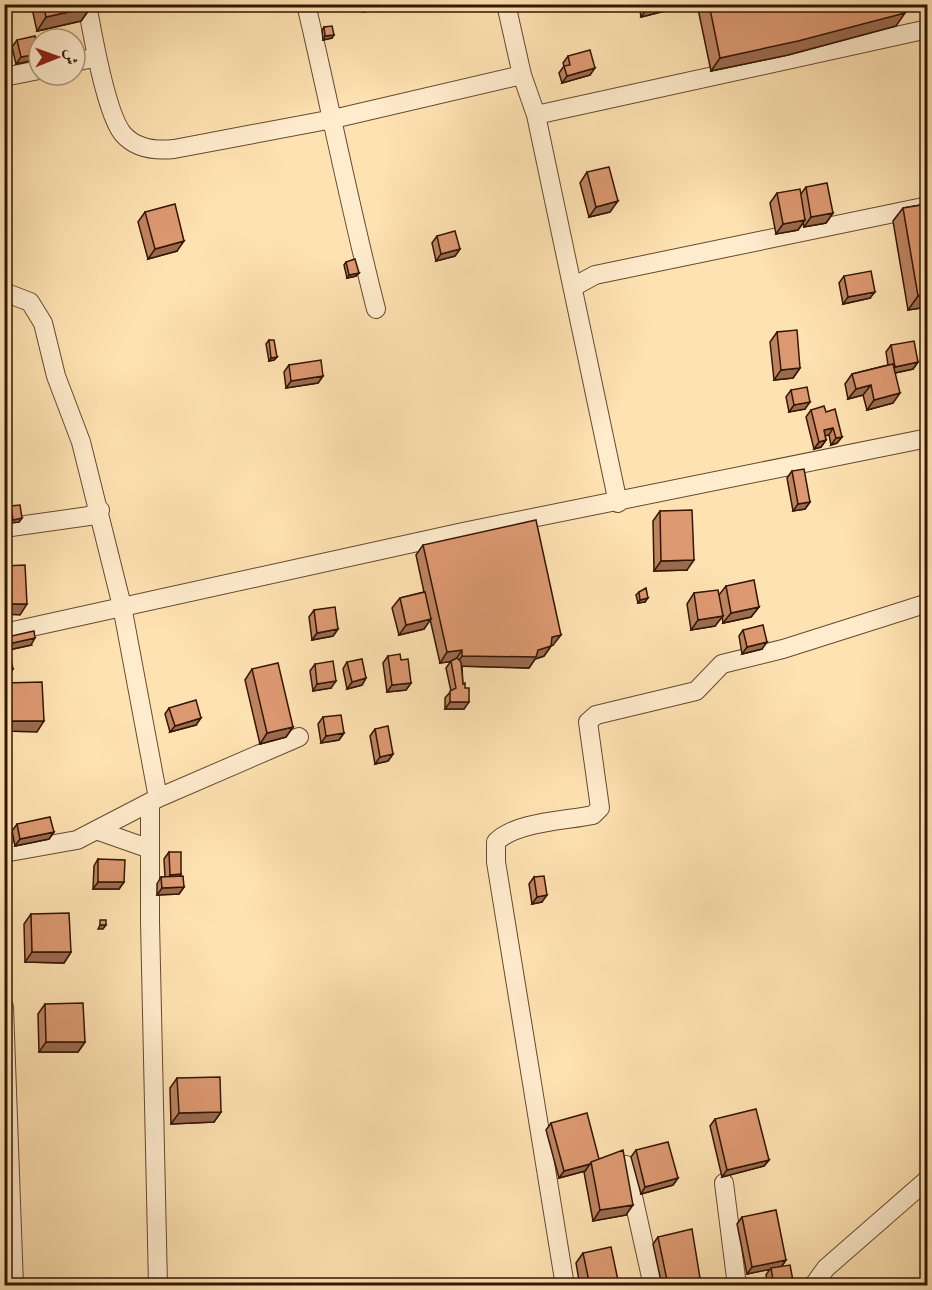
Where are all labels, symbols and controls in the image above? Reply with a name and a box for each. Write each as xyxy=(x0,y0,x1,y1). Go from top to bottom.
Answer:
north arrow xyxy=(27,27,87,87)
text: ش xyxy=(61,49,81,65)

